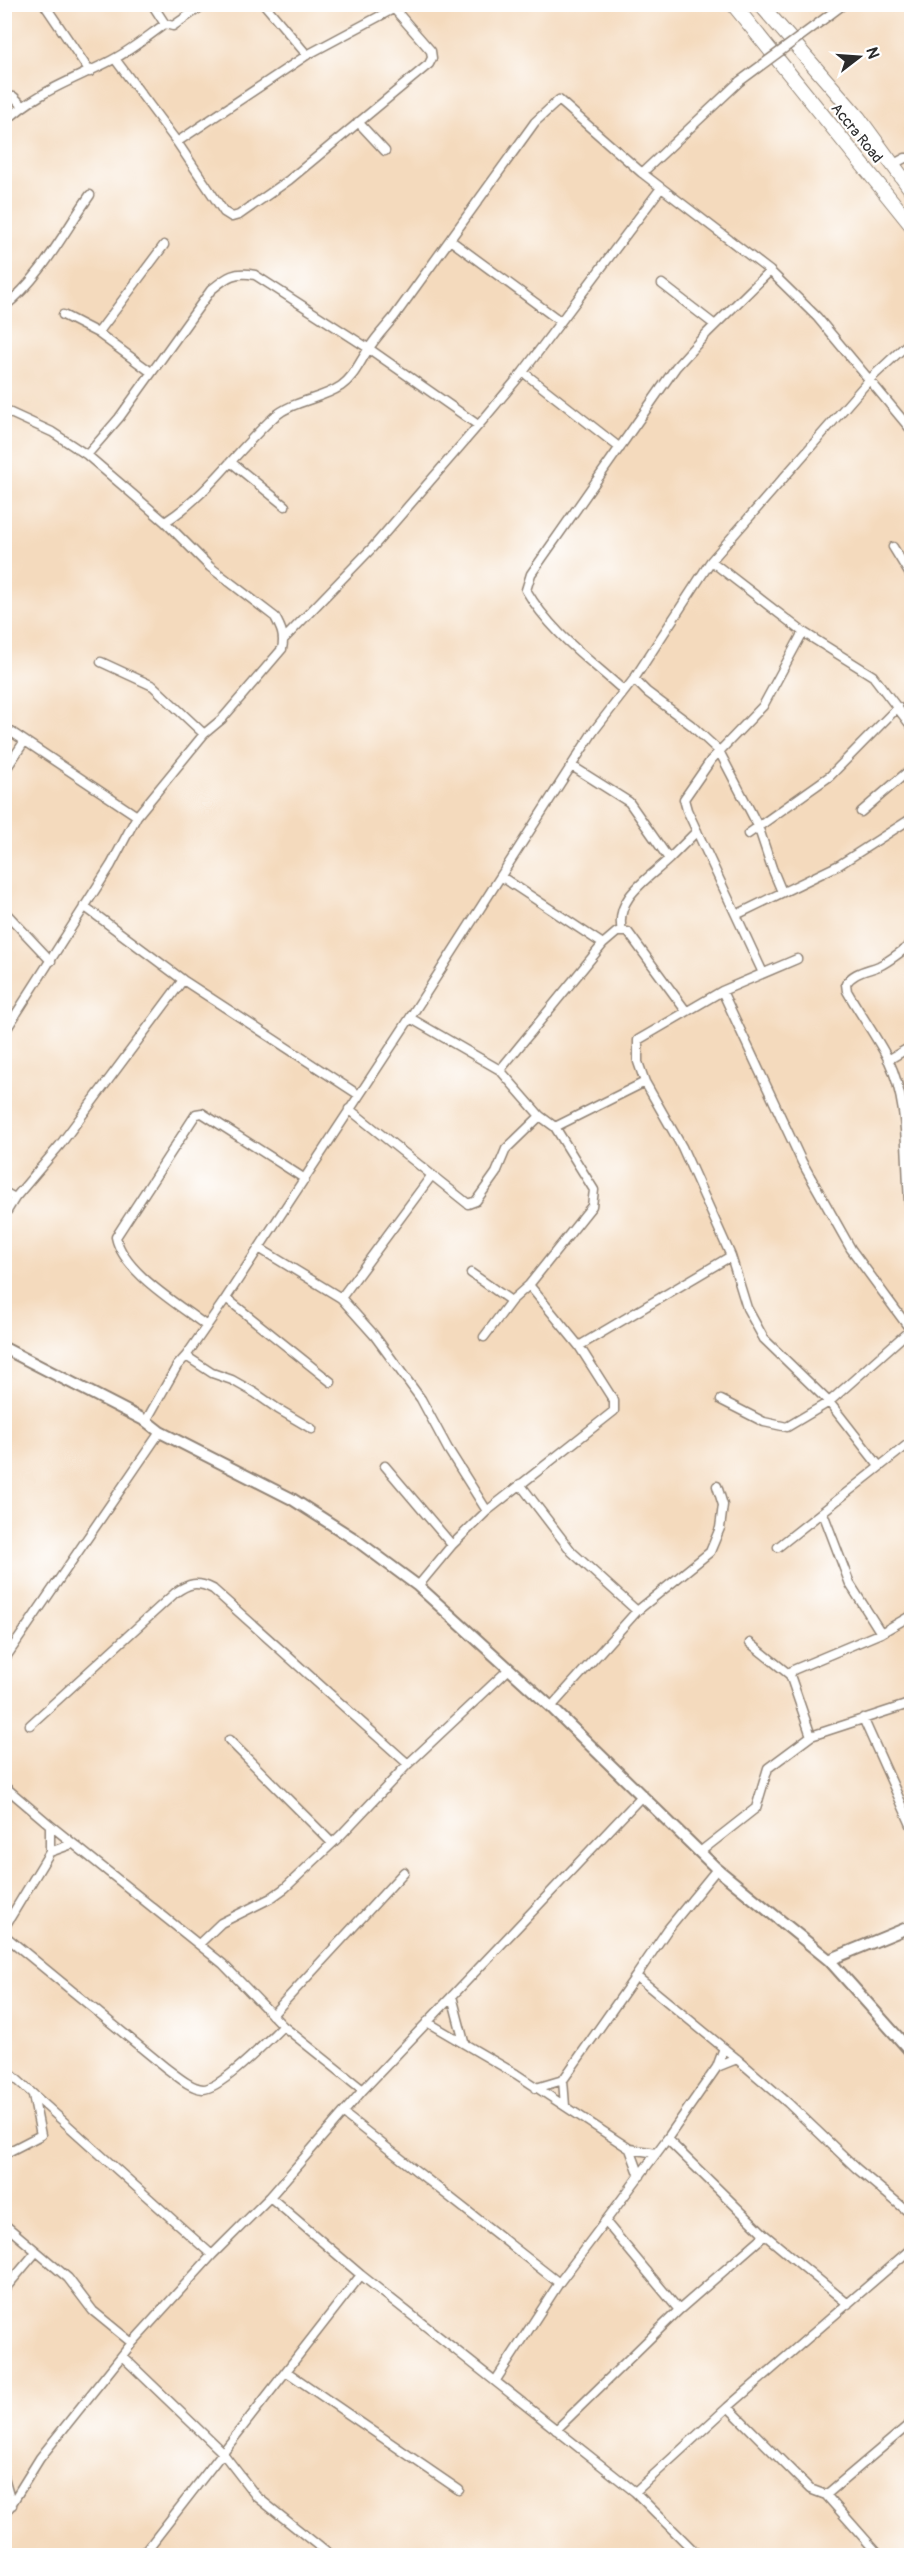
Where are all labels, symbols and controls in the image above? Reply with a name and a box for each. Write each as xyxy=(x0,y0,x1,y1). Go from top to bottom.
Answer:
north arrow xyxy=(829,27,889,87)
text: N xyxy=(861,45,884,61)
street label: Accra Road xyxy=(827,99,887,167)

